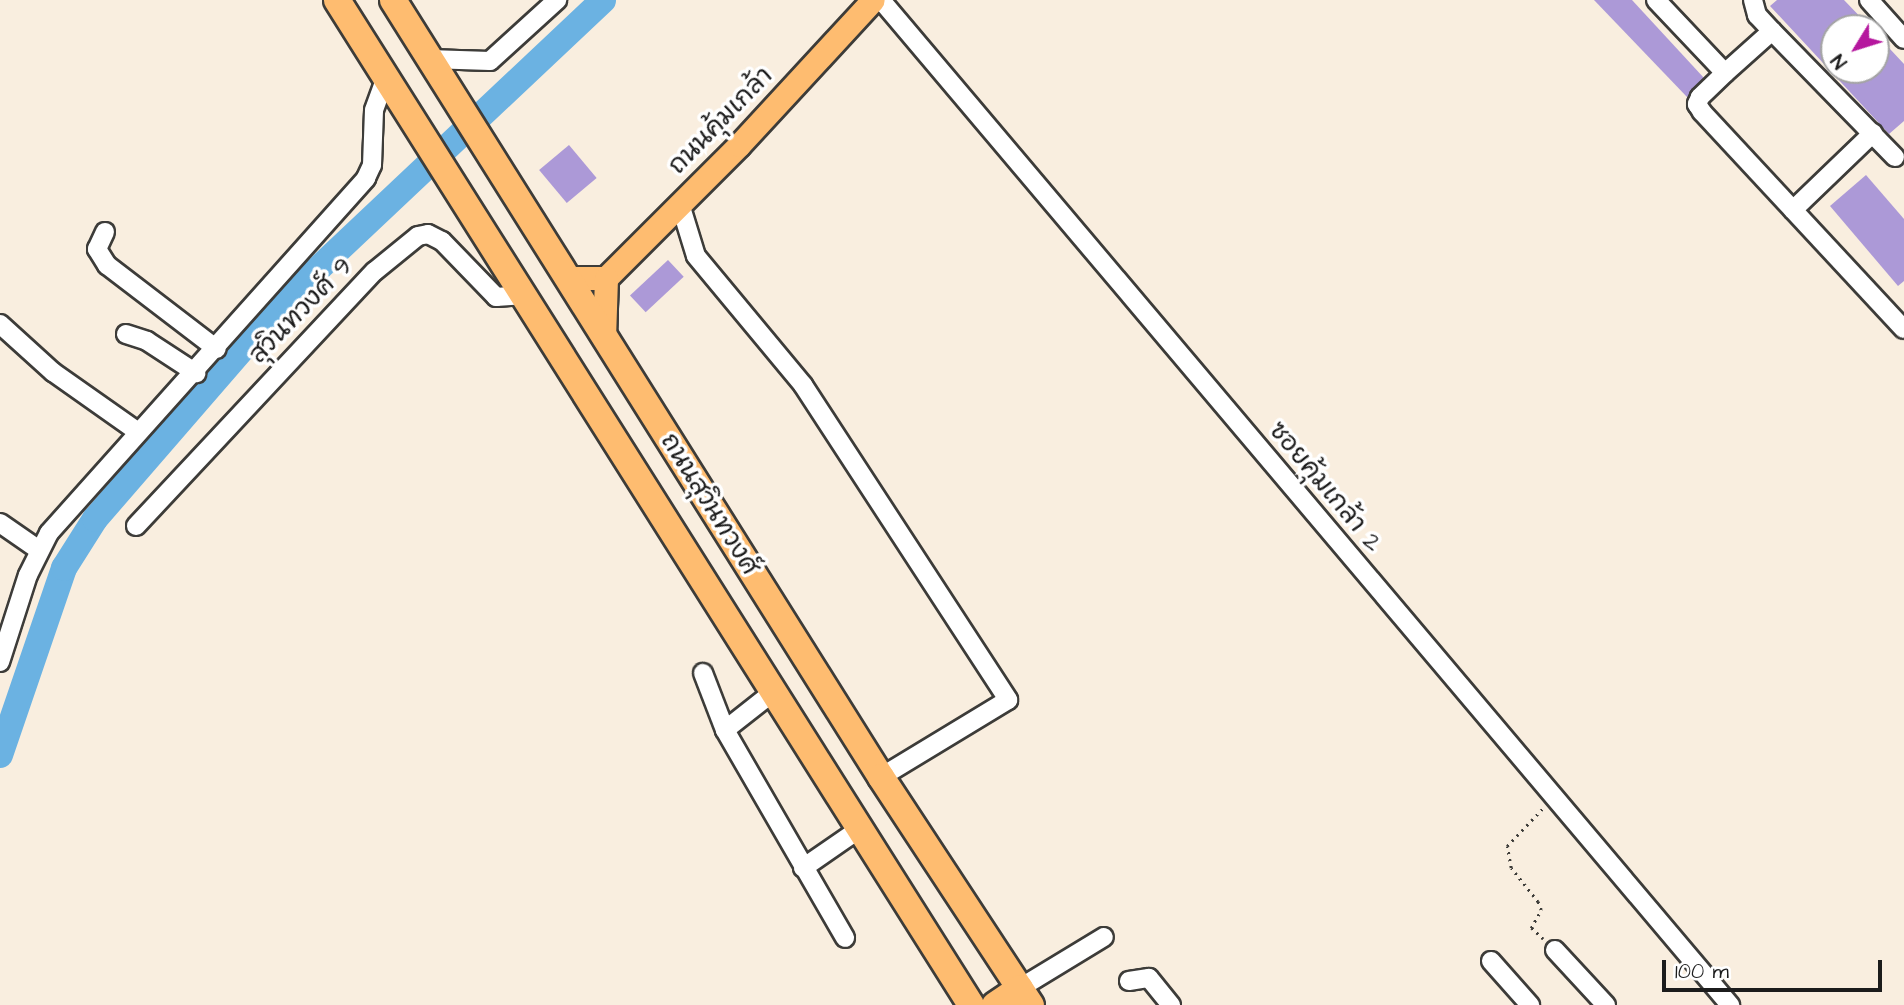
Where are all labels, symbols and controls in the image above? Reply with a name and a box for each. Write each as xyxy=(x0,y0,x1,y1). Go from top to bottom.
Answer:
north arrow xyxy=(1820,14,1890,84)
text: N xyxy=(1825,48,1854,74)
street label: ถนนคุ้มเกล้า xyxy=(662,61,780,181)
street label: สุวินทวงศ์ 9 xyxy=(243,252,359,370)
street label: ซอยคุ้มเกล้า 2 xyxy=(1262,416,1388,558)
street label: ถนนสุวินทวงศ์ xyxy=(653,427,765,581)
scale bar xyxy=(1666,946,1886,990)
text: 100 m xyxy=(1675,957,1729,986)

